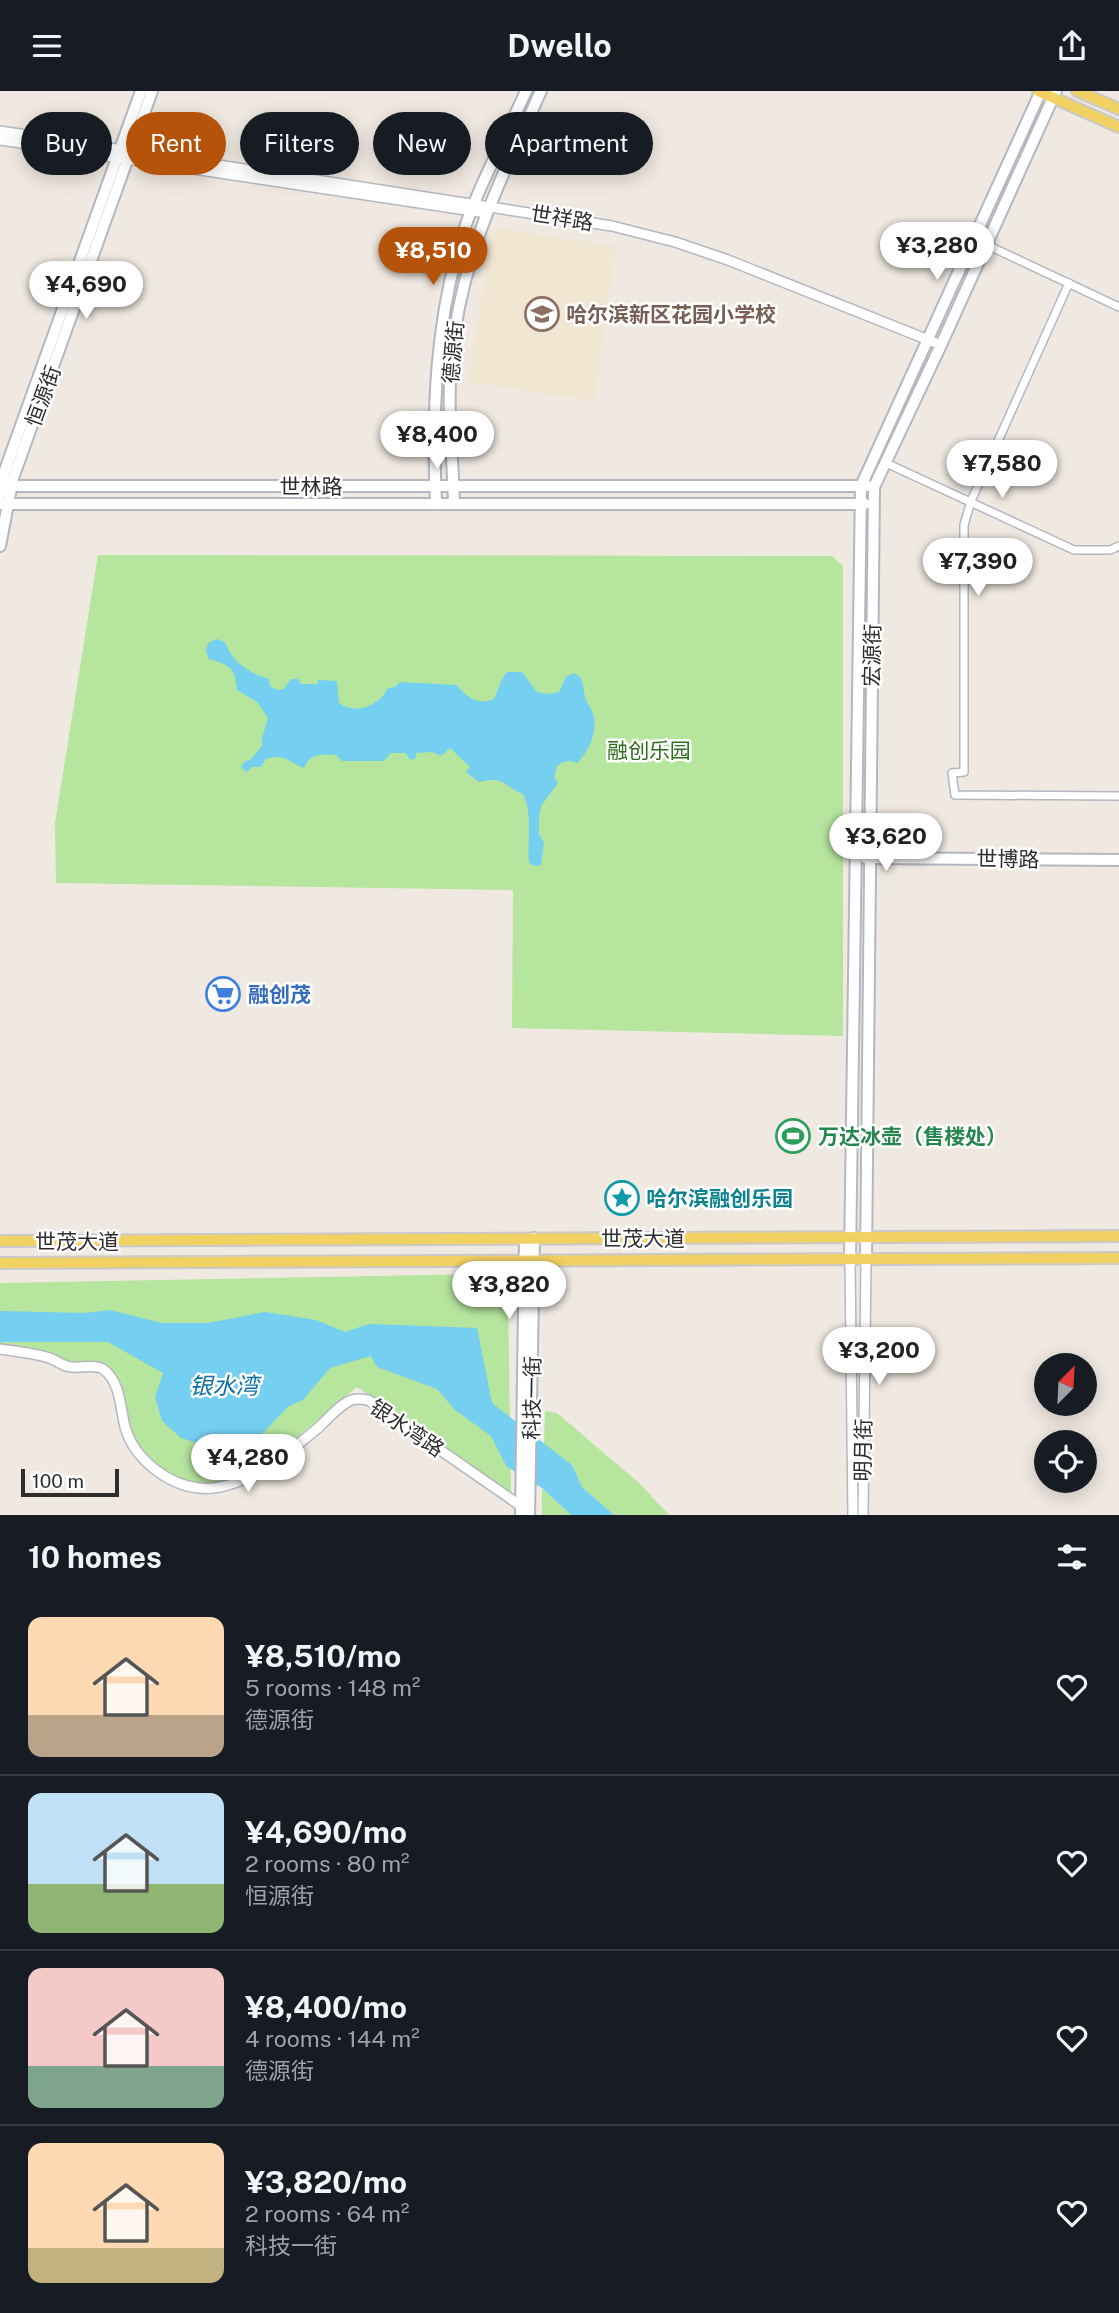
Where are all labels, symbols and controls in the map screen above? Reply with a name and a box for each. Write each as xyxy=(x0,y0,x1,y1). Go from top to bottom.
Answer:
icon: menu xyxy=(28,27,66,65)
text: Dwello xyxy=(507,27,612,64)
icon: share xyxy=(1053,27,1091,65)
chip: Buy xyxy=(21,112,112,175)
chip: Rent xyxy=(126,112,226,175)
chip: Filters xyxy=(240,112,359,175)
chip: New xyxy=(373,112,471,175)
chip: Apartment xyxy=(485,112,653,175)
street label: 世祥路 xyxy=(529,201,595,235)
pin: ¥3,280 xyxy=(880,223,994,282)
pin: ¥8,510 xyxy=(376,227,490,287)
text: ¥3,280 xyxy=(896,231,978,258)
text: ¥8,510 xyxy=(394,236,472,263)
pin: ¥4,690 xyxy=(29,261,143,321)
text: ¥4,690 xyxy=(45,270,127,297)
school or university icon: 哈尔滨新区花园小学校 xyxy=(523,295,561,333)
place label: 哈尔滨新区花园小学校 xyxy=(566,302,776,327)
street label: 德源街 xyxy=(438,320,468,384)
street label: 恒源街 xyxy=(20,362,66,430)
pin: ¥8,400 xyxy=(380,411,494,471)
text: ¥8,400 xyxy=(396,420,478,447)
pin: ¥7,580 xyxy=(945,441,1059,500)
text: ¥7,580 xyxy=(962,449,1042,476)
street label: 世林路 xyxy=(280,474,343,499)
pin: ¥7,390 xyxy=(921,539,1035,598)
text: ¥7,390 xyxy=(939,547,1017,574)
street label: 宏源街 xyxy=(859,623,885,687)
park label: 融创乐园 xyxy=(607,738,691,763)
pin: ¥3,620 xyxy=(829,813,943,873)
text: ¥3,620 xyxy=(845,822,927,849)
street label: 世博路 xyxy=(976,846,1040,872)
supermarket icon: 融创茂 xyxy=(204,975,242,1013)
place label: 融创茂 xyxy=(248,982,311,1007)
sports icon: 万达冰壶（售楼处） xyxy=(774,1117,812,1155)
place label: 万达冰壶（售楼处） xyxy=(818,1124,1007,1149)
place icon: 哈尔滨融创乐园 xyxy=(603,1179,641,1217)
place label: 哈尔滨融创乐园 xyxy=(646,1186,793,1211)
street label: 世茂大道 xyxy=(601,1226,685,1251)
street label: 世茂大道 xyxy=(35,1229,119,1254)
pin: ¥3,820 xyxy=(452,1261,566,1321)
text: ¥3,820 xyxy=(468,1270,550,1297)
pin: ¥3,200 xyxy=(822,1327,936,1387)
text: ¥3,200 xyxy=(838,1336,920,1363)
north arrow xyxy=(1034,1353,1097,1416)
map controls xyxy=(1034,1353,1097,1493)
street label: 科技一街 xyxy=(519,1356,545,1440)
water label: 银水湾 xyxy=(190,1372,263,1399)
street label: 银水湾路 xyxy=(365,1394,449,1462)
street label: 明月街 xyxy=(850,1418,876,1482)
button: locate xyxy=(1034,1430,1097,1493)
pin: ¥4,280 xyxy=(191,1435,305,1494)
text: ¥4,280 xyxy=(207,1443,289,1470)
scale bar xyxy=(21,1466,119,1498)
text: 100 m xyxy=(32,1470,84,1492)
icon: filters xyxy=(1053,1538,1091,1576)
text: 10 homes xyxy=(28,1539,162,1575)
text: ¥8,510/mo xyxy=(245,1638,401,1674)
icon: home xyxy=(84,1645,168,1729)
icon: heart xyxy=(1053,1668,1091,1706)
text: 5 rooms · 148 m² xyxy=(245,1674,420,1701)
text: 德源街 xyxy=(245,1706,314,1733)
text: ¥4,690/mo xyxy=(245,1814,407,1850)
icon: home xyxy=(84,1821,168,1905)
icon: heart xyxy=(1053,1844,1091,1882)
text: 2 rooms · 80 m² xyxy=(245,1850,410,1877)
text: 恒源街 xyxy=(245,1882,314,1909)
text: ¥8,400/mo xyxy=(245,1989,407,2025)
icon: home xyxy=(84,1996,168,2080)
icon: heart xyxy=(1053,2019,1091,2057)
text: 4 rooms · 144 m² xyxy=(245,2025,420,2052)
text: 德源街 xyxy=(245,2057,314,2084)
text: ¥3,820/mo xyxy=(245,2164,407,2200)
icon: home xyxy=(84,2171,168,2255)
icon: heart xyxy=(1053,2194,1091,2232)
text: 2 rooms · 64 m² xyxy=(245,2200,409,2227)
text: 科技一街 xyxy=(245,2232,337,2259)

